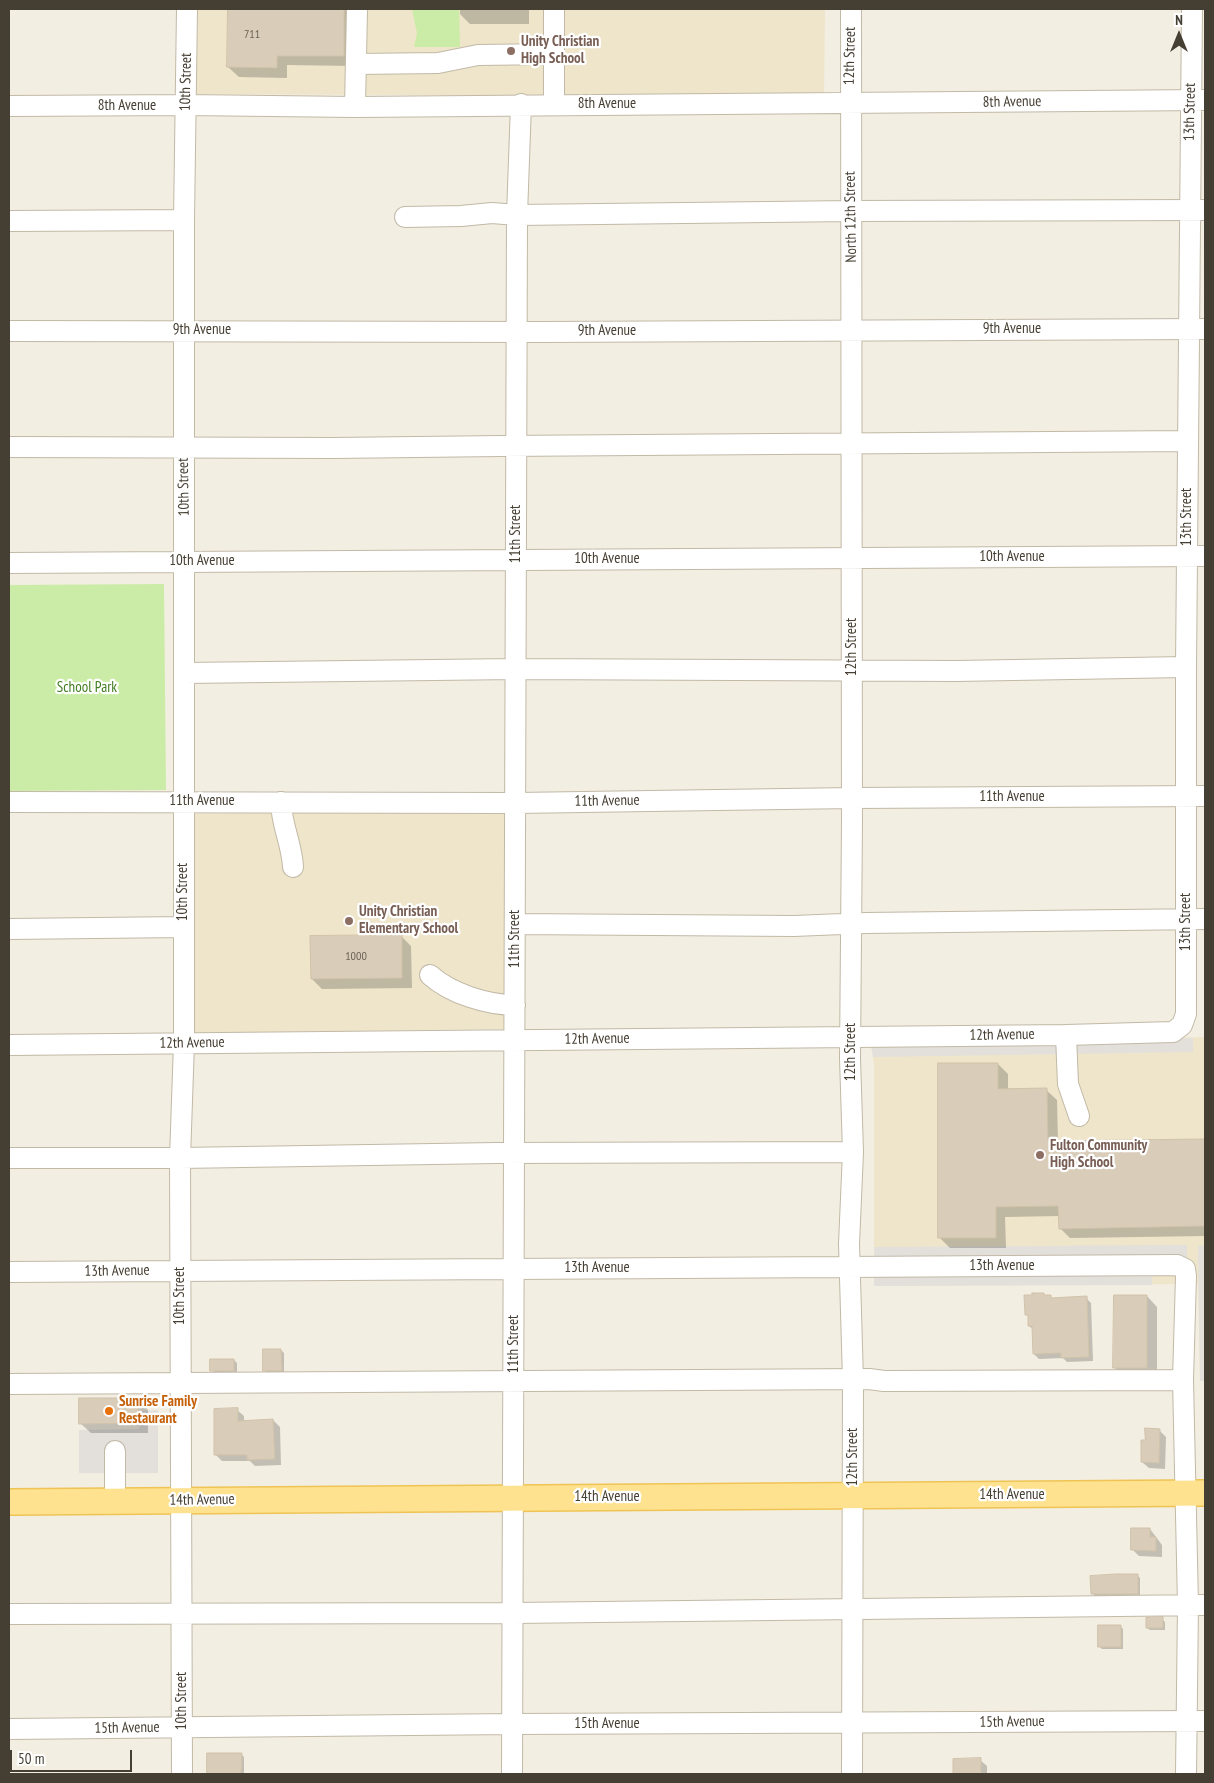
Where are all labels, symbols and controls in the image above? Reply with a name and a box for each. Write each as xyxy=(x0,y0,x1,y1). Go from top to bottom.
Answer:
north arrow xyxy=(1154,10,1204,60)
text: N xyxy=(1175,11,1183,29)
street label: 12th Street xyxy=(840,27,860,85)
house number: 711 xyxy=(244,28,260,42)
place label: Unity Christian High School xyxy=(521,33,599,68)
marker: Unity Christian High School xyxy=(505,45,517,57)
street label: 10th Street xyxy=(176,53,196,111)
street label: 13th Street xyxy=(1180,83,1200,141)
street label: 8th Avenue xyxy=(983,92,1041,112)
street label: 8th Avenue xyxy=(578,95,636,113)
street label: 8th Avenue xyxy=(98,97,156,115)
street label: North 12th Street xyxy=(841,171,861,263)
street label: 9th Avenue xyxy=(983,320,1041,338)
street label: 9th Avenue xyxy=(173,321,231,339)
street label: 9th Avenue xyxy=(578,322,636,340)
street label: 10th Street xyxy=(174,458,194,516)
street label: 13th Street xyxy=(1178,488,1196,546)
street label: 11th Street xyxy=(507,505,525,563)
street label: 10th Avenue xyxy=(979,548,1045,566)
street label: 10th Avenue xyxy=(574,550,640,568)
street label: 10th Avenue xyxy=(169,552,235,570)
street label: 12th Street xyxy=(843,618,861,676)
park label: School Park xyxy=(57,679,117,697)
street label: 11th Avenue xyxy=(979,788,1045,806)
street label: 11th Avenue xyxy=(574,791,640,811)
street label: 11th Avenue xyxy=(169,792,235,810)
street label: 10th Street xyxy=(174,863,192,921)
street label: 13th Street xyxy=(1177,893,1195,951)
place label: Unity Christian Elementary School xyxy=(359,903,458,938)
street label: 11th Street xyxy=(506,910,524,968)
marker: Unity Christian Elementary School xyxy=(343,915,355,927)
house number: 1000 xyxy=(345,950,367,964)
street label: 12th Street xyxy=(842,1023,860,1081)
street label: 12th Avenue xyxy=(969,1025,1035,1045)
street label: 12th Avenue xyxy=(564,1029,630,1049)
street label: 12th Avenue xyxy=(159,1033,225,1053)
place label: Fulton Community High School xyxy=(1050,1137,1147,1172)
marker: Fulton Community High School xyxy=(1034,1149,1046,1161)
street label: 13th Avenue xyxy=(969,1257,1035,1275)
street label: 13th Avenue xyxy=(564,1259,630,1277)
street label: 13th Avenue xyxy=(84,1261,150,1281)
street label: 10th Street xyxy=(171,1267,189,1325)
street label: 11th Street xyxy=(505,1315,523,1373)
place label: Sunrise Family Restaurant xyxy=(119,1393,197,1428)
marker: Sunrise Family Restaurant xyxy=(103,1405,115,1417)
street label: 12th Street xyxy=(844,1428,862,1486)
street label: 14th Avenue xyxy=(979,1486,1045,1504)
street label: 14th Avenue xyxy=(574,1488,640,1506)
street label: 14th Avenue xyxy=(169,1490,235,1510)
street label: 10th Street xyxy=(173,1672,191,1730)
street label: 15th Avenue xyxy=(979,1712,1045,1732)
street label: 15th Avenue xyxy=(574,1715,640,1733)
street label: 15th Avenue xyxy=(94,1718,160,1738)
scale bar xyxy=(12,1740,135,1772)
text: 50 m xyxy=(18,1749,44,1768)

